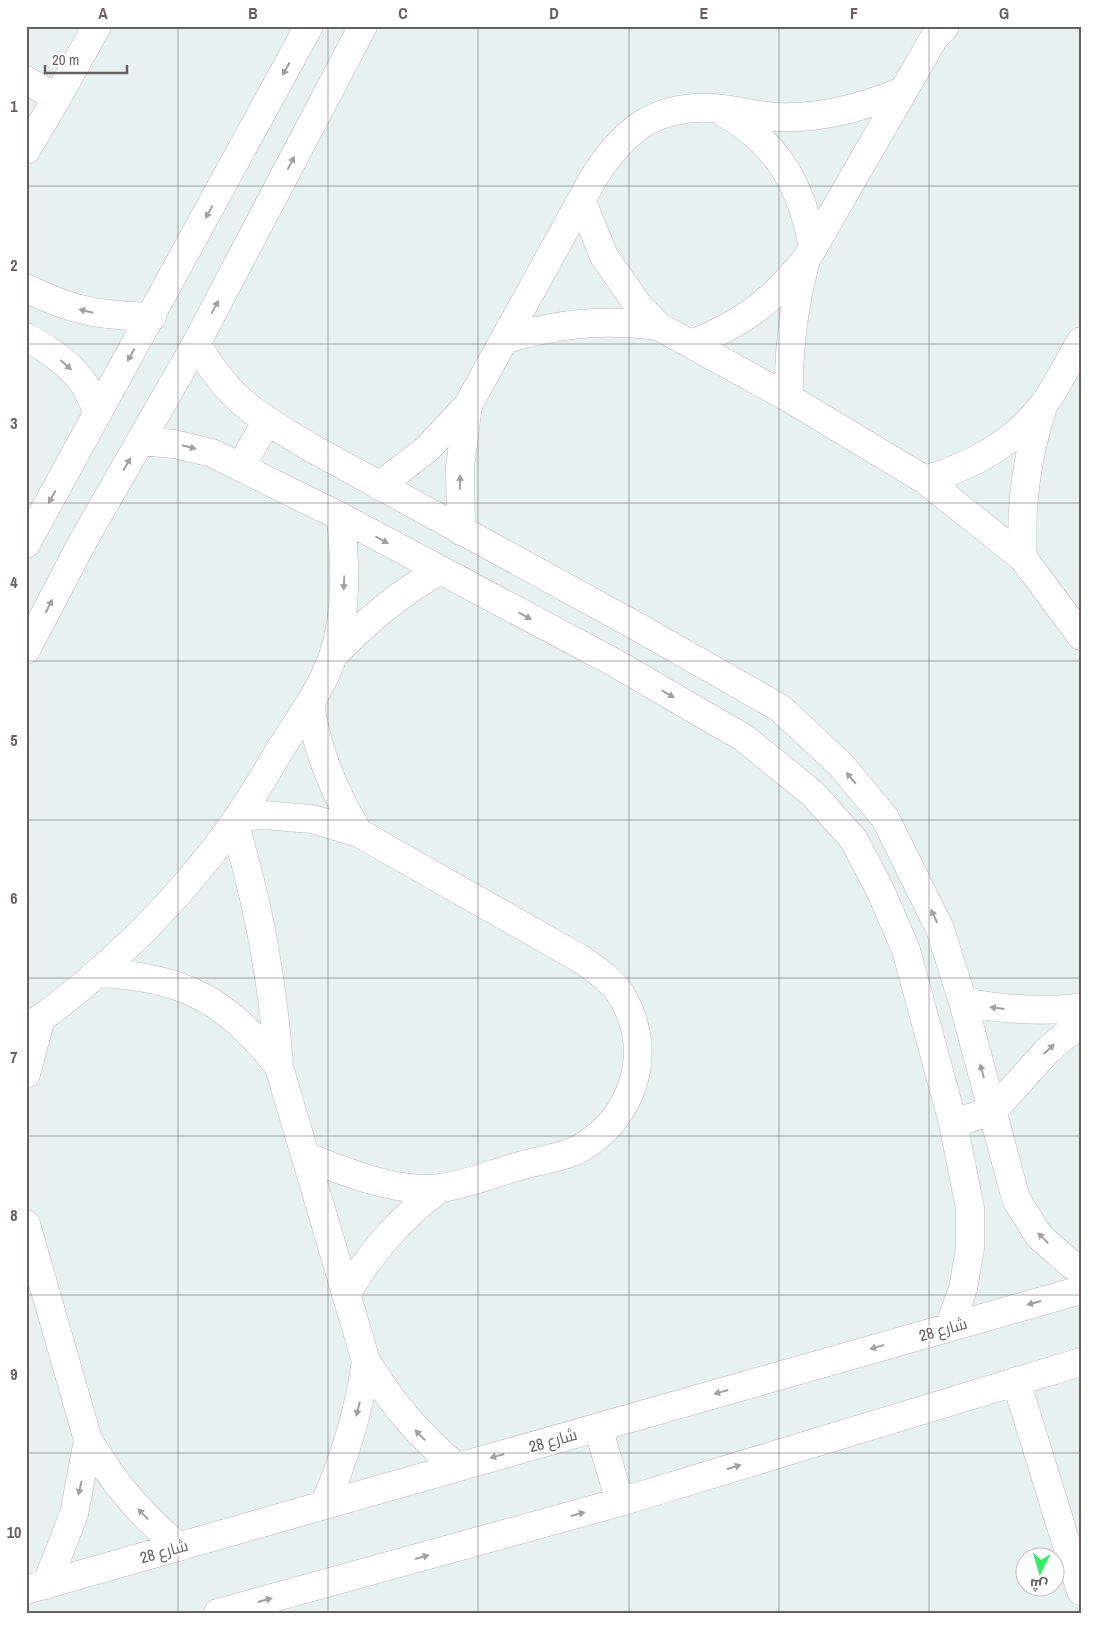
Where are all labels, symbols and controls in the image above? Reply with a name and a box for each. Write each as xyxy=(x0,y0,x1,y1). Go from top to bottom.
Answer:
text: A xyxy=(98,2,108,24)
text: B xyxy=(248,2,258,24)
text: C xyxy=(398,2,408,24)
text: D xyxy=(549,2,559,24)
text: E xyxy=(700,2,709,24)
text: F xyxy=(850,2,858,24)
text: G xyxy=(999,2,1009,24)
scale bar xyxy=(45,42,128,74)
text: 20 m xyxy=(52,49,79,70)
one-way arrow xyxy=(282,62,290,76)
text: 1 xyxy=(10,95,18,117)
one-way arrow xyxy=(287,156,295,171)
one-way arrow xyxy=(204,205,213,219)
text: 2 xyxy=(10,254,18,276)
one-way arrow xyxy=(211,300,219,314)
one-way arrow xyxy=(78,307,93,315)
one-way arrow xyxy=(126,348,135,361)
one-way arrow xyxy=(59,360,72,371)
text: 3 xyxy=(10,412,18,434)
one-way arrow xyxy=(181,443,196,451)
one-way arrow xyxy=(123,457,131,471)
one-way arrow xyxy=(456,474,464,490)
one-way arrow xyxy=(48,490,57,504)
one-way arrow xyxy=(375,535,389,544)
text: 4 xyxy=(10,571,18,593)
one-way arrow xyxy=(339,575,347,591)
one-way arrow xyxy=(45,599,53,613)
one-way arrow xyxy=(518,612,533,620)
one-way arrow xyxy=(662,689,675,698)
text: 5 xyxy=(10,729,18,751)
one-way arrow xyxy=(846,771,857,784)
text: 6 xyxy=(10,887,18,909)
one-way arrow xyxy=(929,909,937,923)
one-way arrow xyxy=(989,1004,1005,1012)
one-way arrow xyxy=(1042,1043,1054,1055)
text: 7 xyxy=(10,1046,18,1068)
one-way arrow xyxy=(978,1064,986,1079)
text: 8 xyxy=(10,1204,18,1226)
one-way arrow xyxy=(1037,1233,1049,1245)
one-way arrow xyxy=(1026,1300,1041,1308)
street label: شارع 28 xyxy=(916,1312,970,1347)
one-way arrow xyxy=(870,1344,885,1352)
text: 9 xyxy=(10,1363,18,1385)
one-way arrow xyxy=(713,1389,728,1397)
one-way arrow xyxy=(354,1402,362,1417)
street label: شارع 28 xyxy=(526,1423,580,1458)
one-way arrow xyxy=(414,1429,426,1441)
one-way arrow xyxy=(490,1452,505,1460)
one-way arrow xyxy=(727,1463,742,1471)
one-way arrow xyxy=(76,1481,84,1496)
one-way arrow xyxy=(137,1508,149,1520)
one-way arrow xyxy=(571,1509,586,1517)
text: 10 xyxy=(7,1521,21,1543)
street label: شارع 28 xyxy=(137,1534,191,1569)
north arrow xyxy=(1014,1546,1064,1596)
one-way arrow xyxy=(414,1552,429,1560)
text: ش xyxy=(1029,1575,1049,1595)
one-way arrow xyxy=(258,1595,273,1603)

